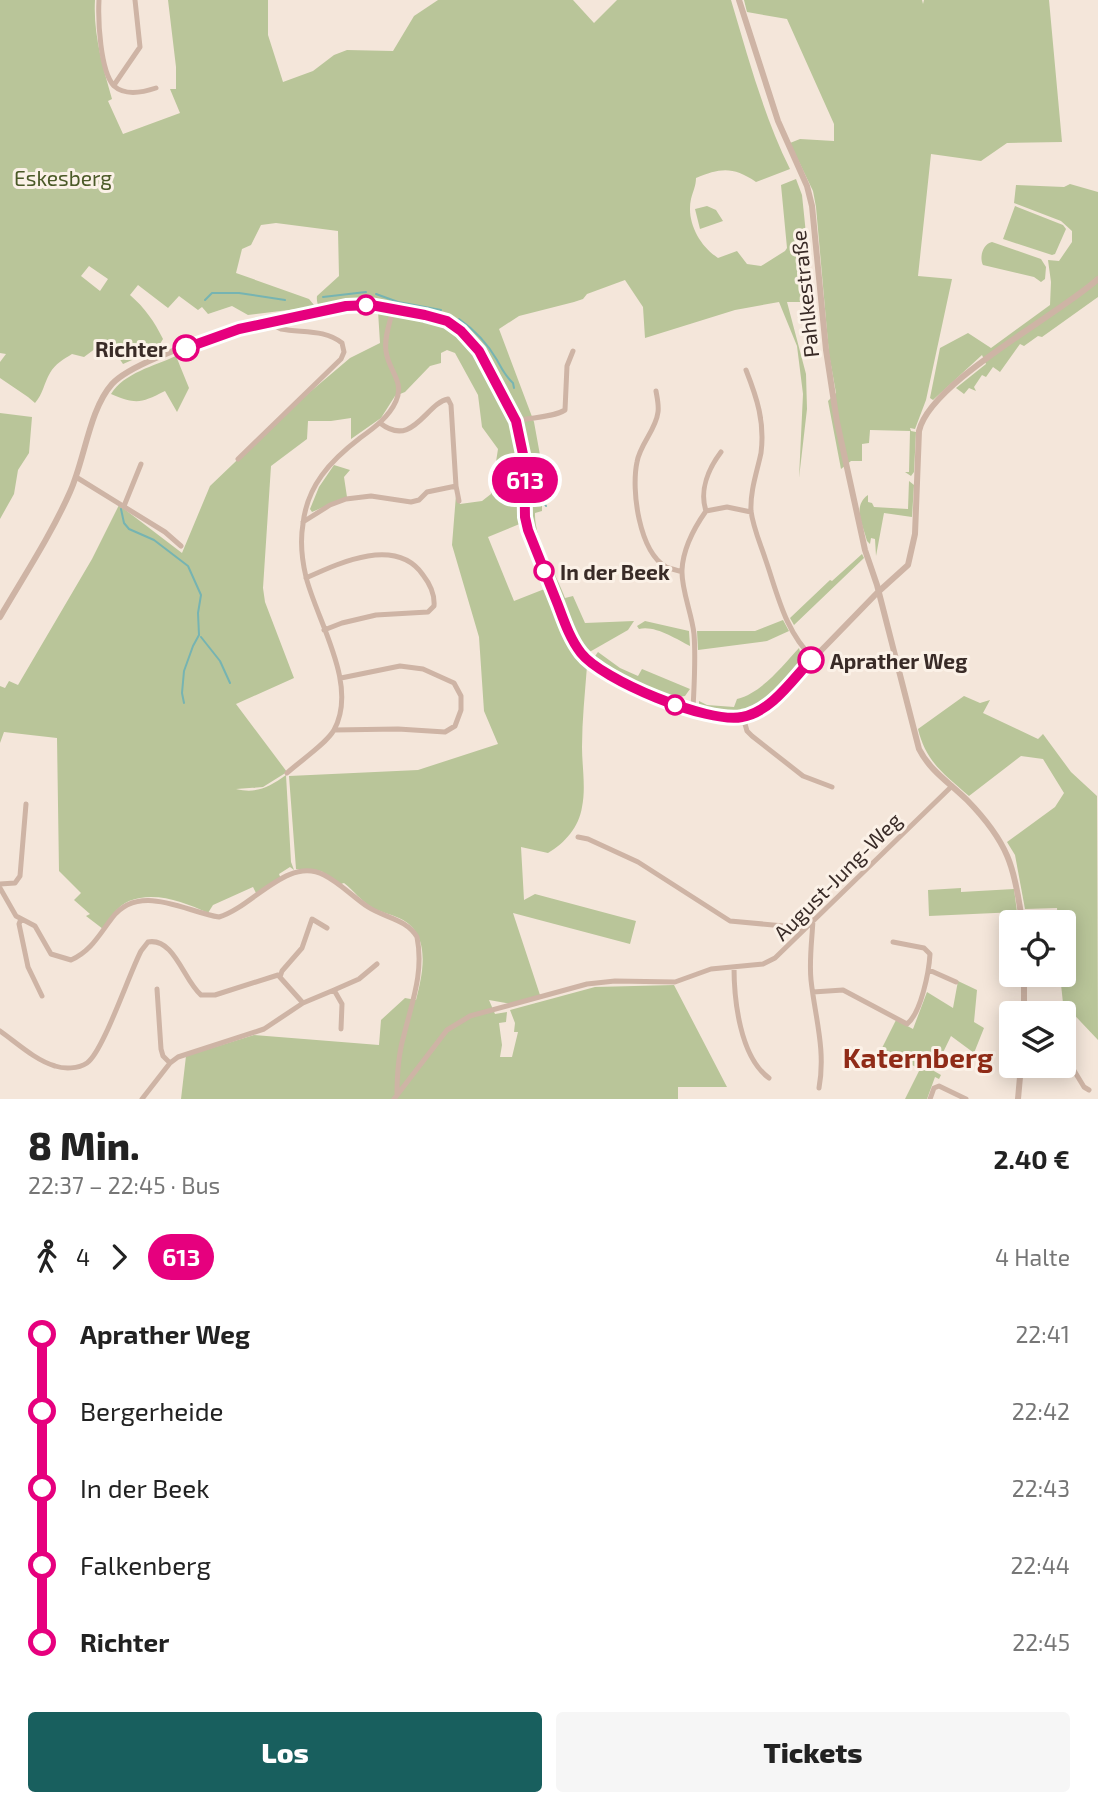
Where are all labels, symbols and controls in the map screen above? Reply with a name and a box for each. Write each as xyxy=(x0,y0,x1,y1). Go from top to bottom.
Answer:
park label: Eskesberg xyxy=(14,165,112,190)
street label: Pahlkestraße xyxy=(785,229,823,359)
unlabelled marker xyxy=(356,295,376,315)
marker: Richter xyxy=(173,335,199,361)
place label: Richter xyxy=(95,336,167,361)
line badge: 613 xyxy=(485,457,565,503)
text: 613 xyxy=(506,465,544,494)
place label: In der Beek xyxy=(560,559,670,584)
marker: In der Beek xyxy=(534,561,554,581)
marker: Aprather Weg xyxy=(798,647,824,673)
place label: Aprather Weg xyxy=(830,648,967,673)
unlabelled marker xyxy=(665,695,685,715)
street label: August-Jung-Weg xyxy=(768,807,906,945)
map controls xyxy=(999,910,1076,1078)
button: locate xyxy=(999,910,1076,987)
button: layers xyxy=(999,1001,1076,1078)
district label: Katernberg xyxy=(843,1040,993,1074)
text: 8 Min. xyxy=(28,1122,140,1168)
text: 2.40 € xyxy=(993,1143,1070,1174)
text: 22:37 – 22:45 · Bus xyxy=(28,1171,220,1199)
icon: walk xyxy=(28,1238,66,1276)
icon: forward xyxy=(100,1238,138,1276)
text: 613 xyxy=(162,1242,200,1271)
text: 4 xyxy=(76,1243,90,1271)
text: 4 Halte xyxy=(995,1243,1070,1271)
text: Aprather Weg xyxy=(80,1318,250,1349)
text: 22:41 xyxy=(1015,1320,1070,1348)
text: Bergerheide xyxy=(80,1395,224,1426)
text: 22:42 xyxy=(1012,1397,1070,1425)
text: In der Beek xyxy=(80,1472,210,1503)
text: 22:43 xyxy=(1012,1474,1070,1502)
text: Falkenberg xyxy=(80,1549,211,1580)
text: 22:44 xyxy=(1010,1551,1070,1579)
text: Richter xyxy=(80,1626,169,1657)
text: 22:45 xyxy=(1012,1628,1070,1656)
button: Los xyxy=(28,1712,542,1792)
button: Tickets xyxy=(556,1712,1070,1792)

